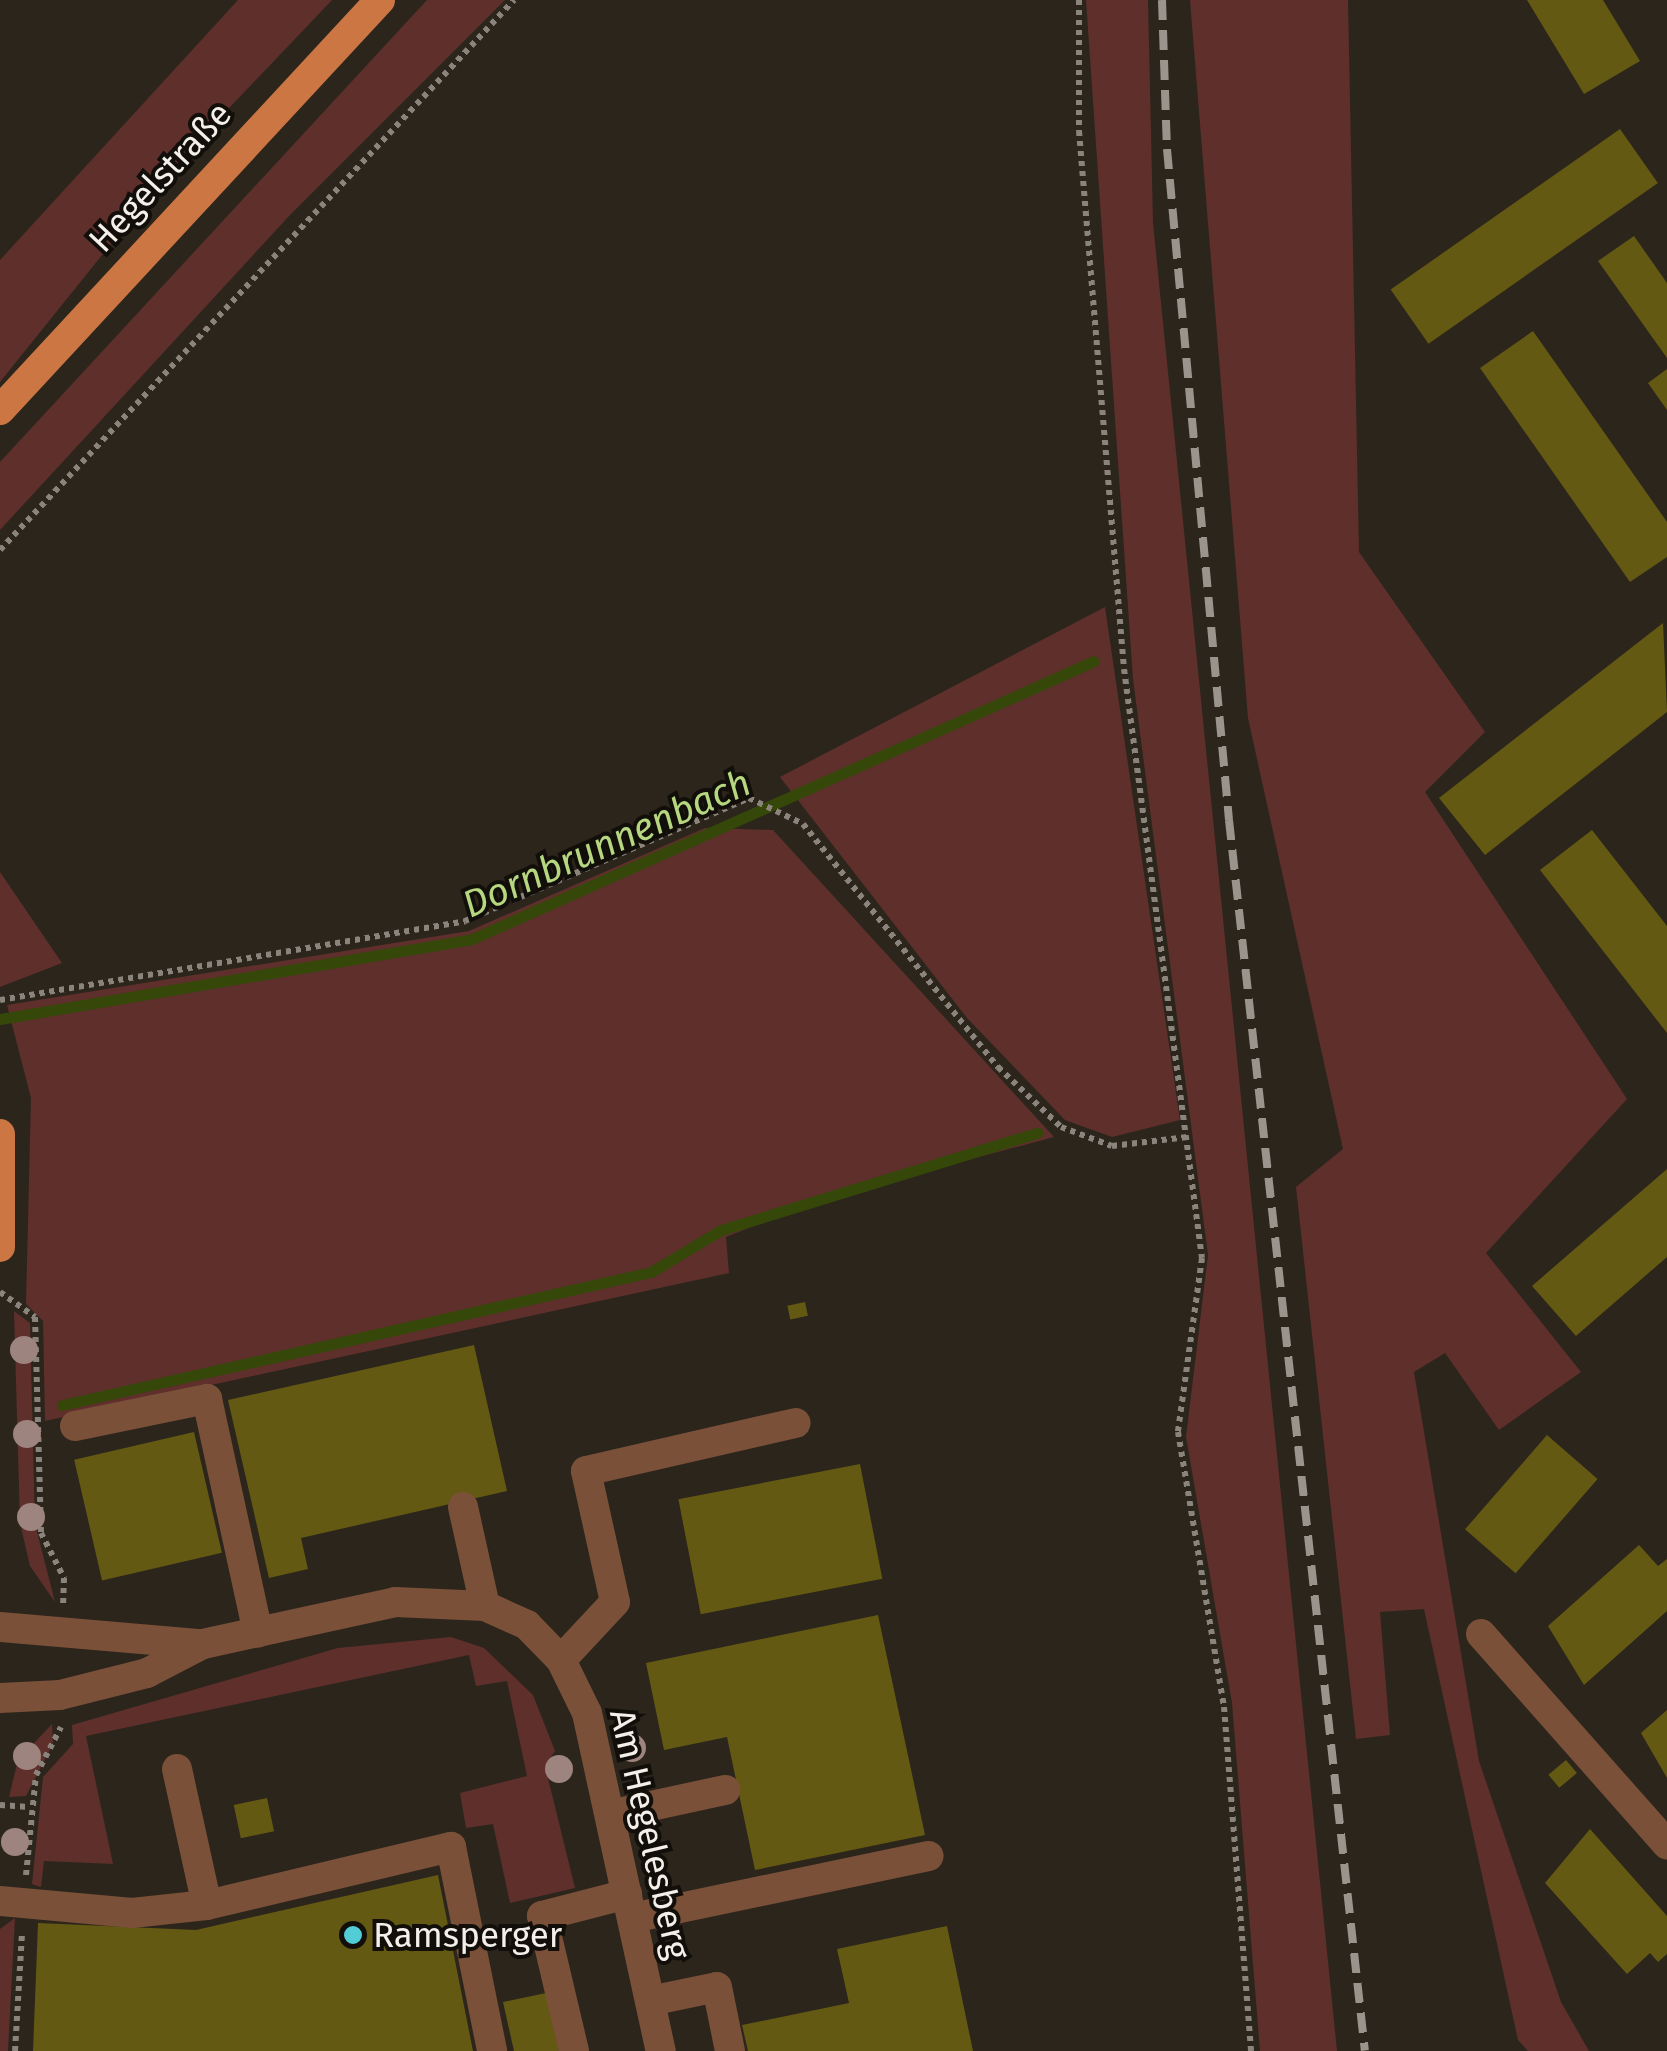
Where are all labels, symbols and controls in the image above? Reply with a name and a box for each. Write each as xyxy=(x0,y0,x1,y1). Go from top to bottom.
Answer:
street label: Hegelstraße xyxy=(80,93,240,261)
water label: Dornbrunnenbach xyxy=(456,760,758,928)
street label: Am Hegelesberg xyxy=(601,1705,699,1963)
place label: Ramsperger xyxy=(373,1914,562,1956)
marker: Ramsperger xyxy=(342,1924,364,1946)

